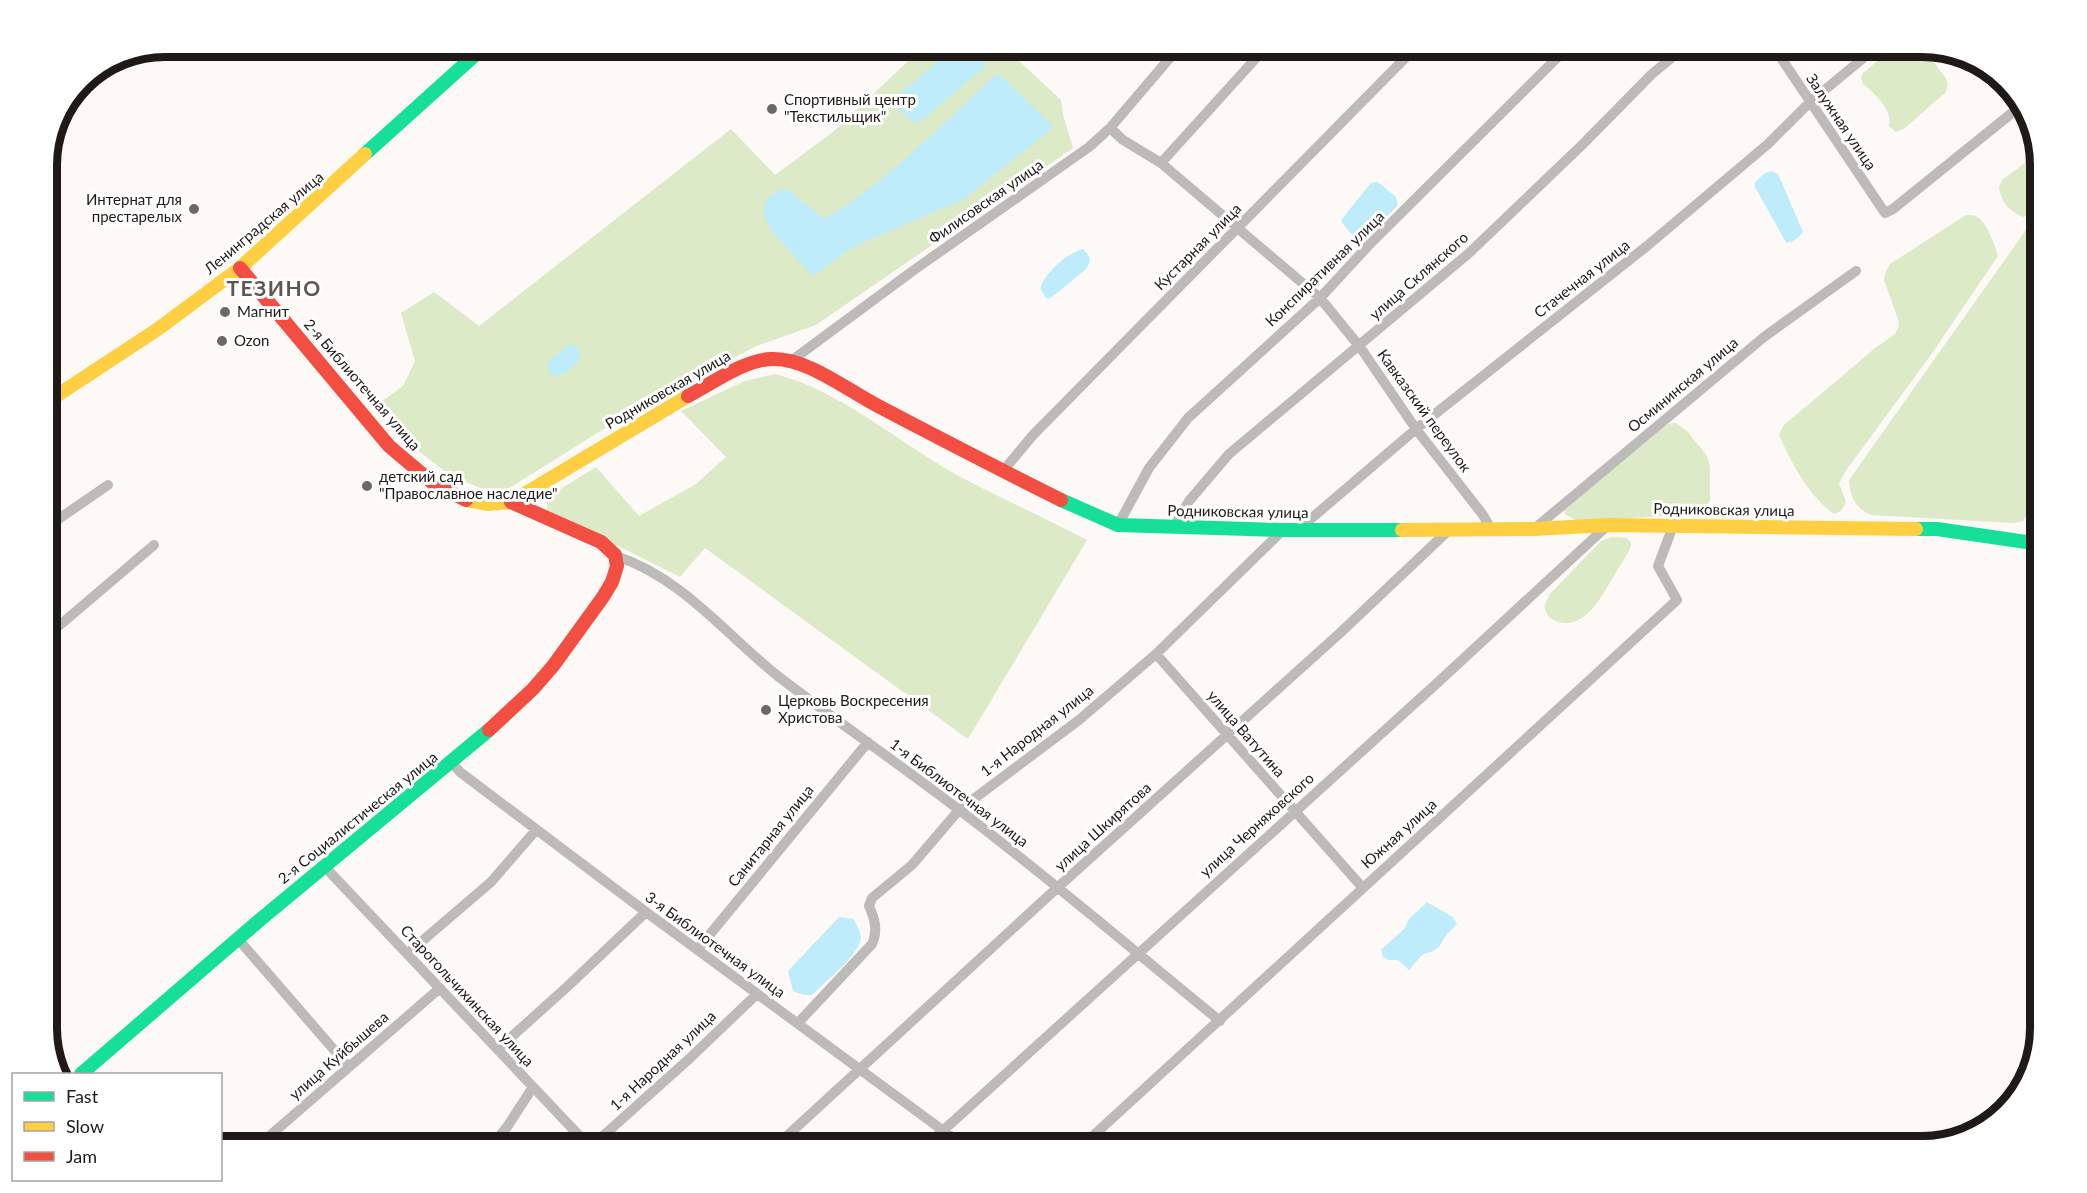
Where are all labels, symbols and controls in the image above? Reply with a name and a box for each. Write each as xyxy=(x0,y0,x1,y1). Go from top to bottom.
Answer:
street label: Залужная улица xyxy=(1803,70,1881,173)
place label: Спортивный центр "Текстильщик" xyxy=(784,90,916,125)
marker: Спортивный центр "Текстильщик" xyxy=(765,102,779,116)
street label: Филисовская улица xyxy=(925,155,1046,247)
street label: Ленинградская улица xyxy=(199,167,327,278)
place label: Интернат для престарелых xyxy=(86,190,183,225)
street label: Кустарная улица xyxy=(1150,199,1244,293)
marker: Интернат для престарелых xyxy=(187,202,201,216)
street label: Конспиративная улица xyxy=(1261,207,1387,330)
street label: улица Склянского xyxy=(1365,228,1471,323)
street label: Стачечная улица xyxy=(1530,235,1633,321)
district label: ТЕЗИНО xyxy=(226,275,322,300)
place label: Магнит xyxy=(237,302,289,320)
marker: Магнит xyxy=(218,305,232,319)
street label: 2-я Библиотечная улица xyxy=(301,315,425,454)
place label: Ozon xyxy=(234,331,269,349)
street label: Осмининская улица xyxy=(1624,333,1741,436)
marker: Ozon xyxy=(215,334,229,348)
street label: Кавказский переулок xyxy=(1374,345,1476,476)
street label: Родниковская улица xyxy=(602,346,733,432)
place label: детский сад "Православное наследие" xyxy=(379,467,558,502)
marker: детский сад "Православное наследие" xyxy=(360,479,374,493)
street label: Родниковская улица xyxy=(1653,499,1795,519)
street label: Родниковская улица xyxy=(1167,501,1309,521)
street label: 1-я Народная улица xyxy=(976,681,1096,780)
street label: улица Ватутина xyxy=(1204,686,1289,780)
place label: Церковь Воскресения Христова xyxy=(778,691,929,726)
marker: Церковь Воскресения Христова xyxy=(759,703,773,717)
street label: 1-я Библиотечная улица xyxy=(887,734,1032,850)
street label: 2-я Социалистическая улица xyxy=(274,747,441,887)
street label: улица Черняховского xyxy=(1196,768,1317,880)
street label: улица Шкирятова xyxy=(1050,778,1154,874)
street label: Санитарная улица xyxy=(724,781,817,890)
street label: Южная улица xyxy=(1357,795,1440,872)
street label: 3-я Библиотечная улица xyxy=(642,887,789,1001)
street label: Старогольчихинская улица xyxy=(397,921,538,1070)
street label: улица Куйбышева xyxy=(285,1007,392,1103)
street label: 1-я Народная улица xyxy=(606,1007,719,1114)
legend xyxy=(12,1073,222,1181)
text: Fast xyxy=(66,1085,99,1107)
text: Slow xyxy=(66,1115,104,1137)
text: Jam xyxy=(66,1145,97,1167)

